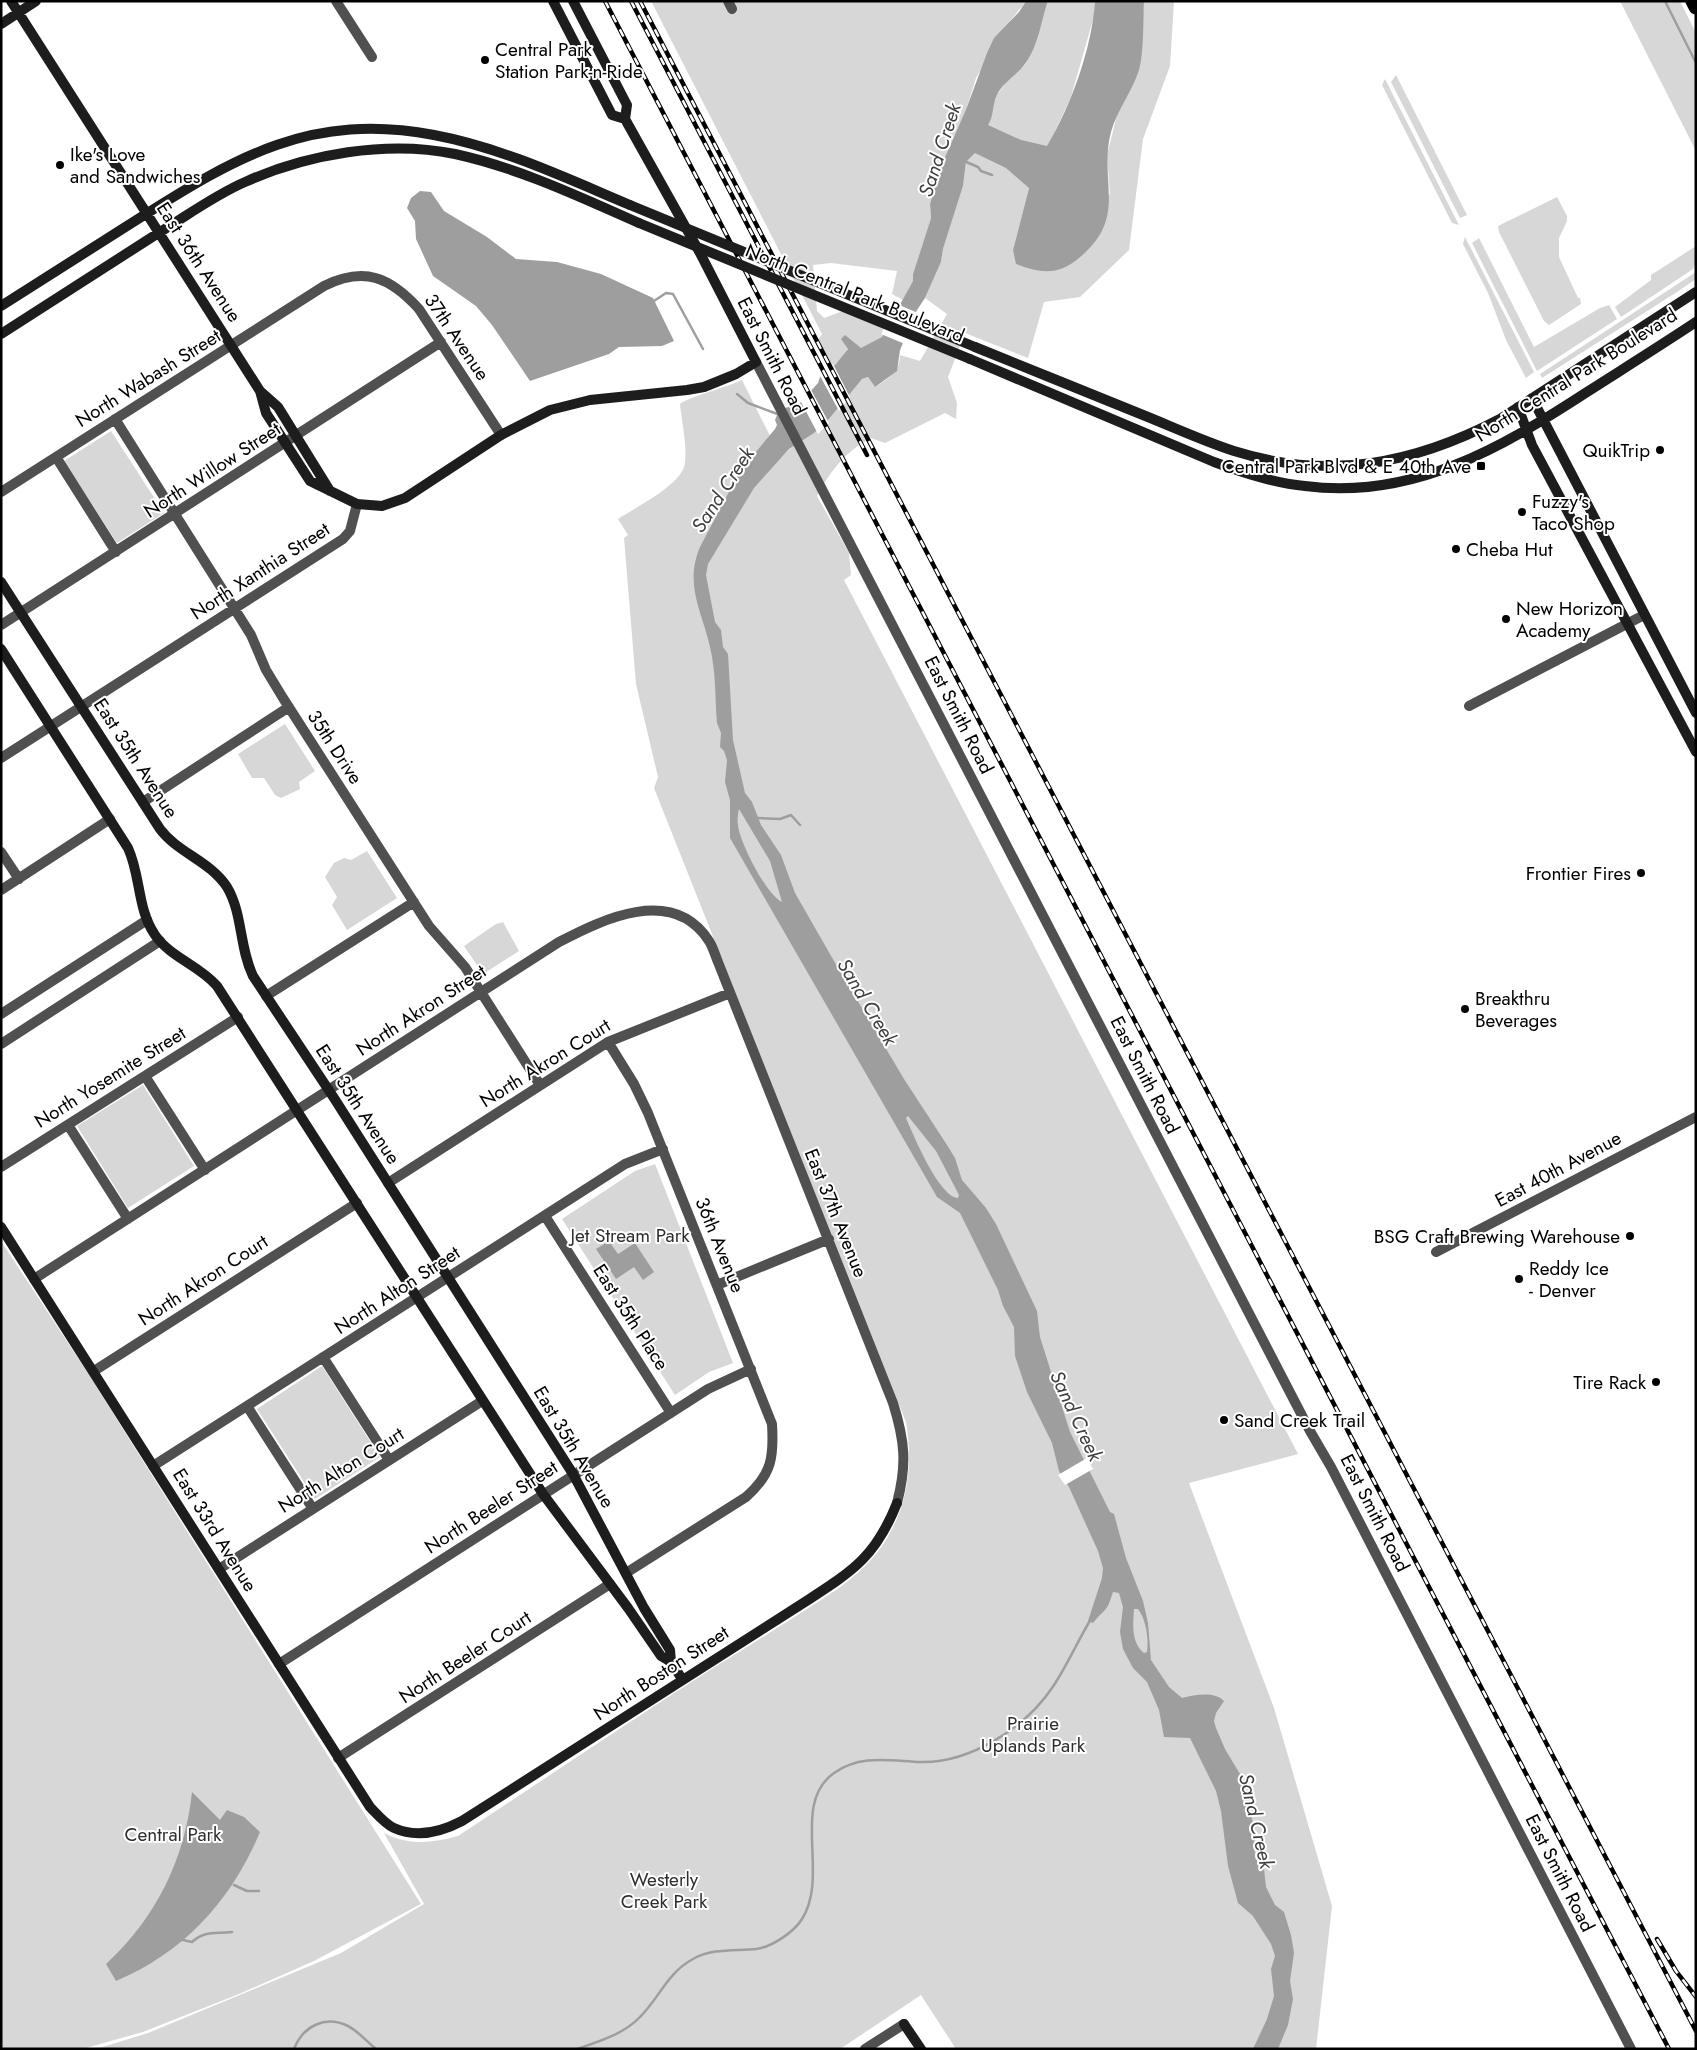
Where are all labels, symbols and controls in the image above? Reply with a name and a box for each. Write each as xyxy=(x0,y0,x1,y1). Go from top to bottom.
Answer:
place label: Central Park Station Park-n-Ride xyxy=(495,36,643,85)
marker: Central Park Station Park-n-Ride xyxy=(479,54,491,66)
water label: Sand Creek xyxy=(911,98,969,201)
place label: Ike's Love and Sandwiches xyxy=(70,141,201,190)
marker: Ike's Love and Sandwiches xyxy=(54,159,66,171)
street label: East 36th Avenue xyxy=(150,197,248,328)
street label: North Central Park Boulevard xyxy=(741,237,969,349)
street label: 37th Avenue xyxy=(418,288,496,386)
street label: East Smith Road xyxy=(731,292,813,420)
street label: North Central Park Boulevard xyxy=(1470,302,1682,448)
street label: North Wabash Street xyxy=(70,322,226,434)
street label: North Willow Street xyxy=(138,415,286,524)
place label: QuikTrip xyxy=(1582,437,1650,464)
water label: Sand Creek xyxy=(684,440,762,539)
marker: QuikTrip xyxy=(1654,444,1666,456)
place label: Central Park Blvd & E 40th Ave xyxy=(1222,453,1471,480)
marker: Central Park Blvd & E 40th Ave xyxy=(1475,460,1487,472)
place label: Fuzzy's Taco Shop xyxy=(1532,488,1615,537)
marker: Fuzzy's Taco Shop xyxy=(1516,506,1528,518)
street label: North Xanthia Street xyxy=(185,516,335,626)
place label: Cheba Hut xyxy=(1466,536,1553,563)
marker: Cheba Hut xyxy=(1450,543,1462,555)
place label: New Horizon Academy xyxy=(1516,595,1623,644)
marker: New Horizon Academy xyxy=(1500,613,1512,625)
street label: East Smith Road xyxy=(918,651,1000,779)
street label: East 35th Avenue xyxy=(87,693,185,823)
street label: 35th Drive xyxy=(301,705,369,790)
place label: Frontier Fires xyxy=(1526,860,1631,887)
marker: Frontier Fires xyxy=(1635,867,1647,879)
water label: Sand Creek xyxy=(830,953,905,1052)
street label: North Akron Street xyxy=(351,957,492,1062)
place label: Breakthru Beverages xyxy=(1475,985,1557,1034)
marker: Breakthru Beverages xyxy=(1459,1003,1471,1015)
street label: East Smith Road xyxy=(1104,1011,1186,1139)
street label: North Akron Court xyxy=(474,1012,616,1114)
street label: North Yosemite Street xyxy=(29,1019,191,1134)
street label: East 35th Avenue xyxy=(309,1039,407,1169)
street label: East 40th Avenue xyxy=(1490,1124,1626,1214)
street label: East 37th Avenue xyxy=(798,1144,874,1282)
street label: 36th Avenue xyxy=(689,1193,751,1297)
park label: Jet Stream Park xyxy=(567,1222,690,1249)
place label: BSG Craft Brewing Warehouse xyxy=(1374,1223,1620,1250)
street label: North Akron Court xyxy=(133,1228,273,1332)
marker: BSG Craft Brewing Warehouse xyxy=(1624,1230,1636,1242)
street label: North Alton Street xyxy=(329,1239,465,1341)
place label: Reddy Ice - Denver xyxy=(1529,1255,1609,1304)
street label: East 35th Place xyxy=(587,1259,676,1376)
marker: Reddy Ice - Denver xyxy=(1513,1273,1525,1285)
water label: Sand Creek xyxy=(1042,1366,1110,1467)
place label: Tire Rack xyxy=(1573,1369,1647,1396)
marker: Tire Rack xyxy=(1650,1376,1662,1388)
street label: East 35th Avenue xyxy=(527,1381,621,1513)
place label: Sand Creek Trail xyxy=(1234,1407,1365,1434)
marker: Sand Creek Trail xyxy=(1218,1414,1230,1426)
street label: North Alton Court xyxy=(273,1420,410,1520)
street label: East Smith Road xyxy=(1334,1449,1416,1577)
street label: North Beeler Street xyxy=(419,1454,563,1560)
street label: East 33rd Avenue xyxy=(166,1463,264,1597)
street label: North Beeler Court xyxy=(394,1604,537,1710)
street label: North Boston Street xyxy=(588,1619,734,1727)
park label: Prairie Uplands Park xyxy=(981,1710,1086,1759)
water label: Sand Creek xyxy=(1231,1770,1281,1873)
street label: East Smith Road xyxy=(1519,1809,1601,1937)
park label: Central Park xyxy=(125,1821,222,1848)
park label: Westerly Creek Park xyxy=(621,1866,708,1915)

